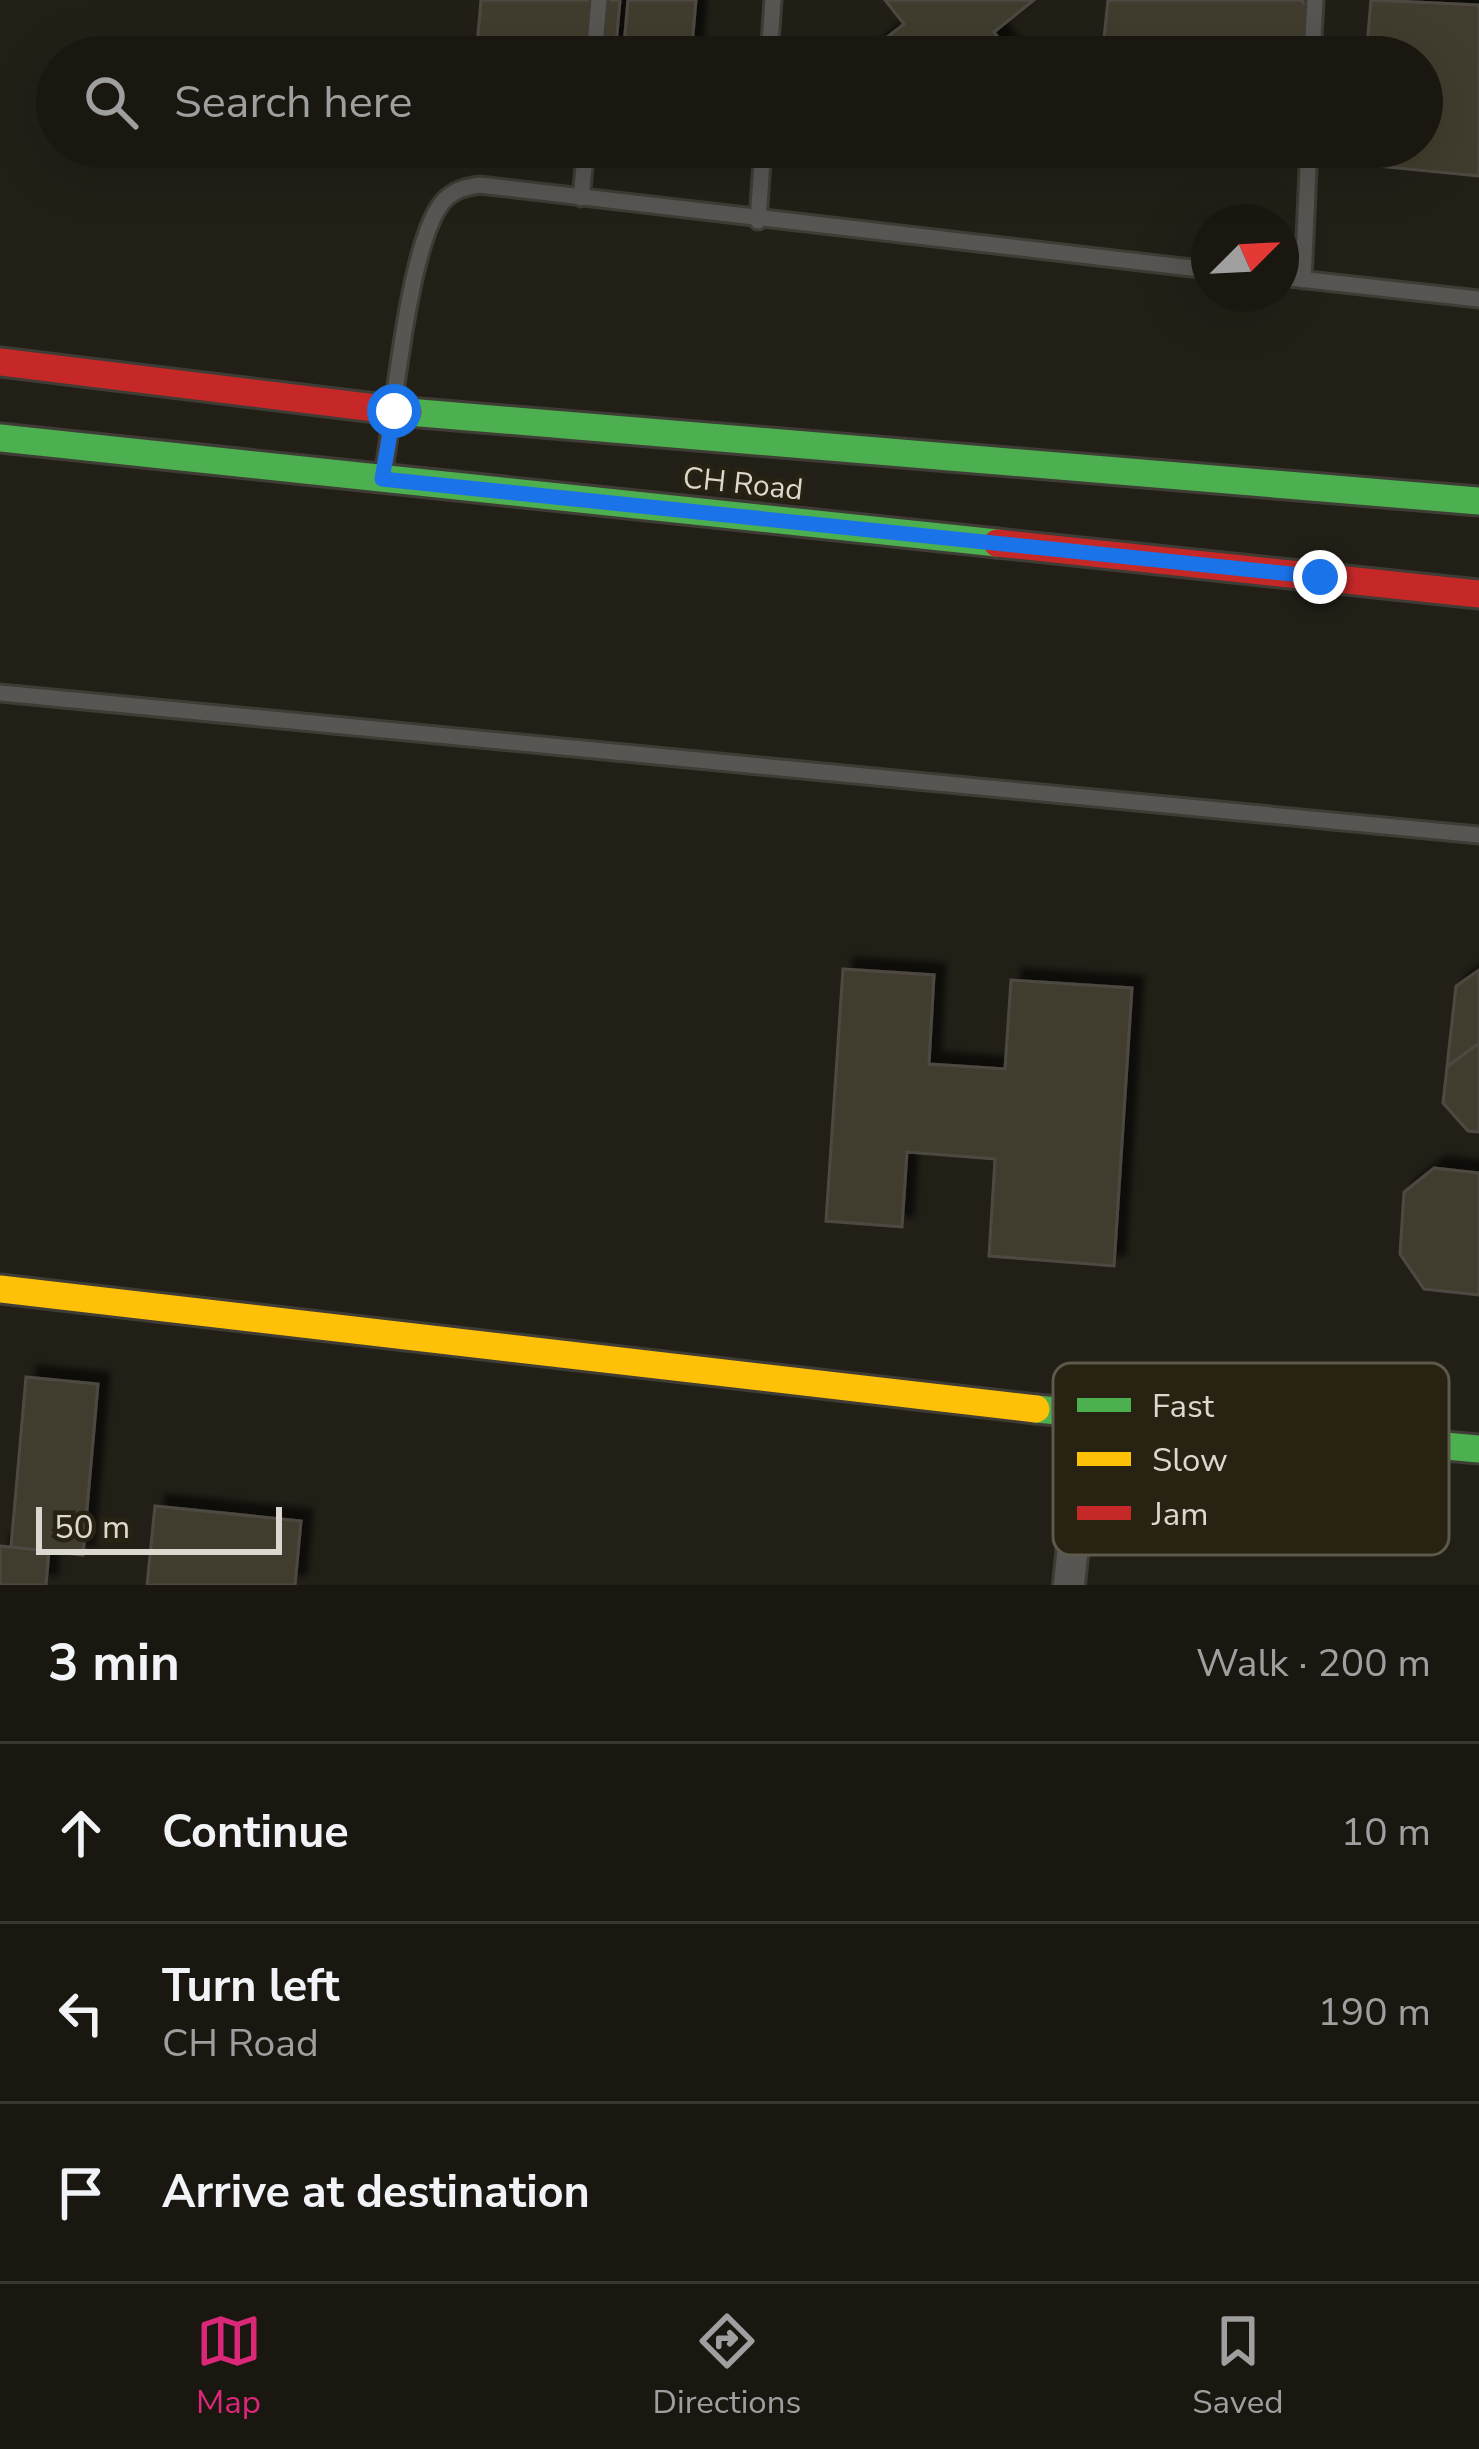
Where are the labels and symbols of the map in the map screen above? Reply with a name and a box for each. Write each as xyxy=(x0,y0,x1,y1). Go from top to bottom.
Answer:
north arrow xyxy=(1191,204,1299,312)
route start xyxy=(367,384,421,438)
street label: CH Road xyxy=(681,457,805,511)
route end xyxy=(1293,550,1347,604)
legend xyxy=(1053,1363,1449,1555)
text: Fast xyxy=(1152,1384,1215,1429)
text: Slow xyxy=(1152,1438,1228,1483)
text: Jam xyxy=(1151,1492,1208,1537)
scale bar xyxy=(36,1501,282,1554)

